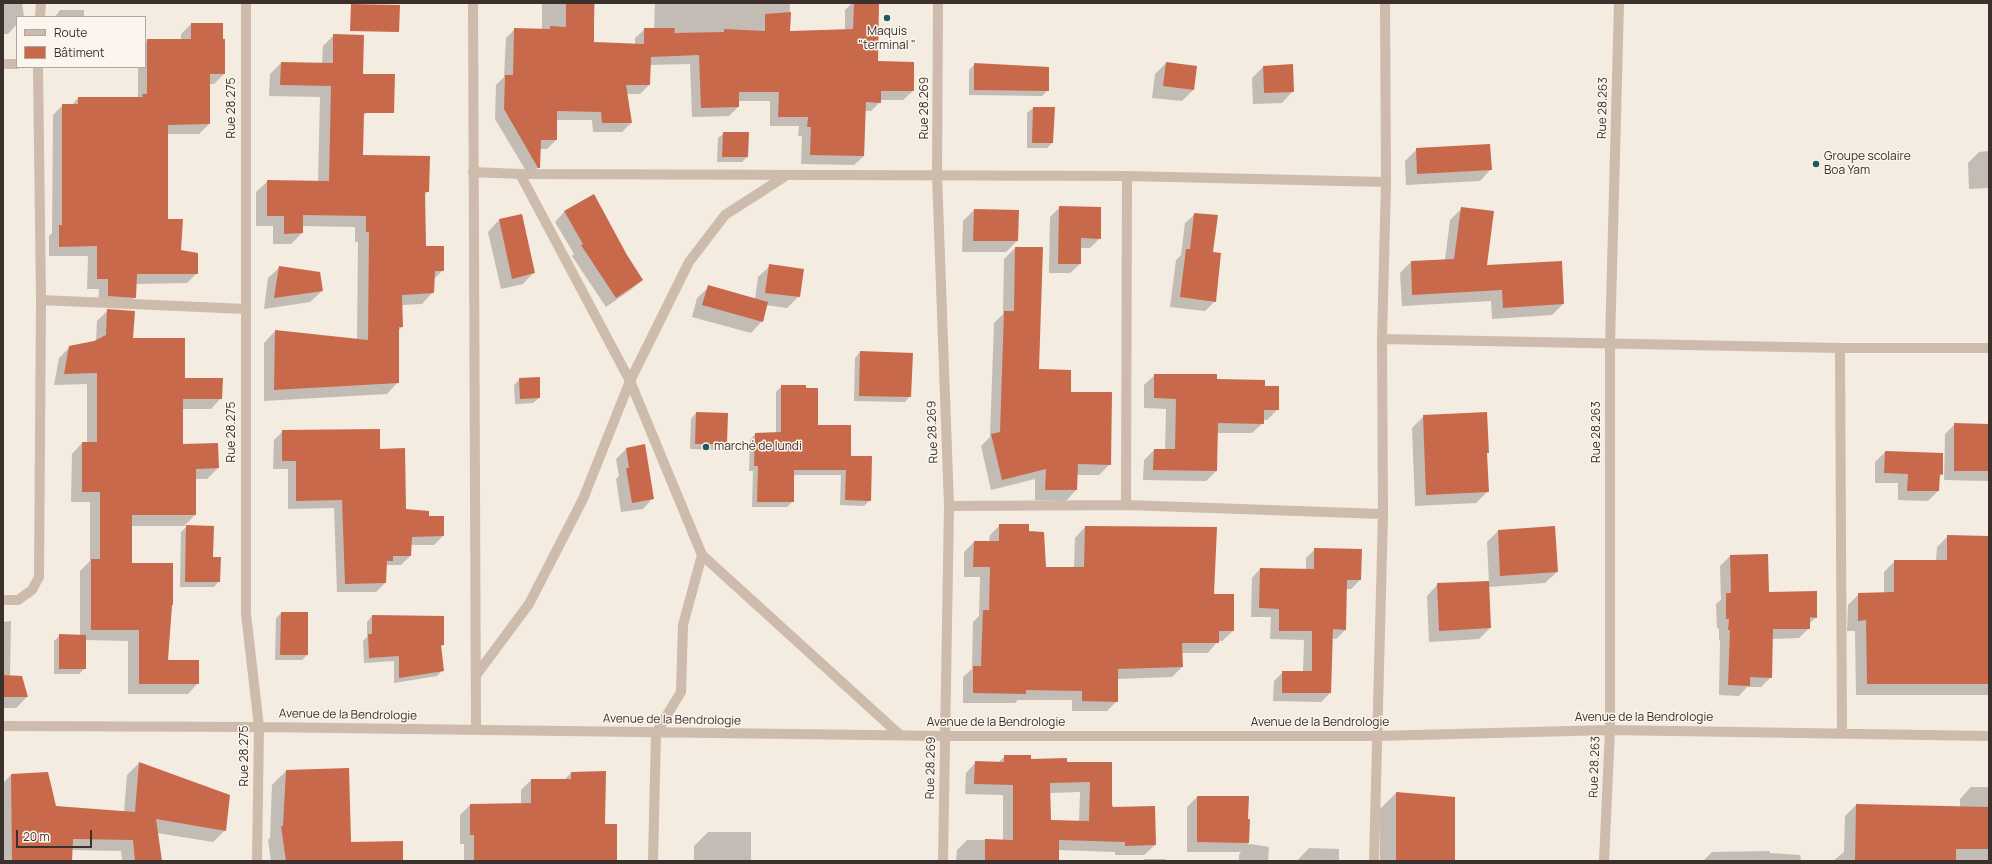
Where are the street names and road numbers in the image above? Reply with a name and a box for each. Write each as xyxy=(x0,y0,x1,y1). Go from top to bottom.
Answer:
street label: Rue 28.269 xyxy=(918,77,932,139)
street label: Rue 28.263 xyxy=(1595,77,1611,139)
street label: Rue 28.275 xyxy=(225,78,239,138)
street label: Rue 28.269 xyxy=(925,400,941,464)
street label: Rue 28.263 xyxy=(1590,401,1604,463)
street label: Rue 28.275 xyxy=(225,402,239,462)
street label: Avenue de la Bendrologie xyxy=(279,707,417,723)
street label: Avenue de la Bendrologie xyxy=(1575,711,1713,725)
street label: Avenue de la Bendrologie xyxy=(603,712,741,728)
street label: Avenue de la Bendrologie xyxy=(927,716,1065,730)
street label: Avenue de la Bendrologie xyxy=(1251,716,1389,730)
street label: Rue 28.275 xyxy=(238,726,252,786)
street label: Rue 28.263 xyxy=(1587,736,1603,798)
street label: Rue 28.269 xyxy=(923,737,939,799)

